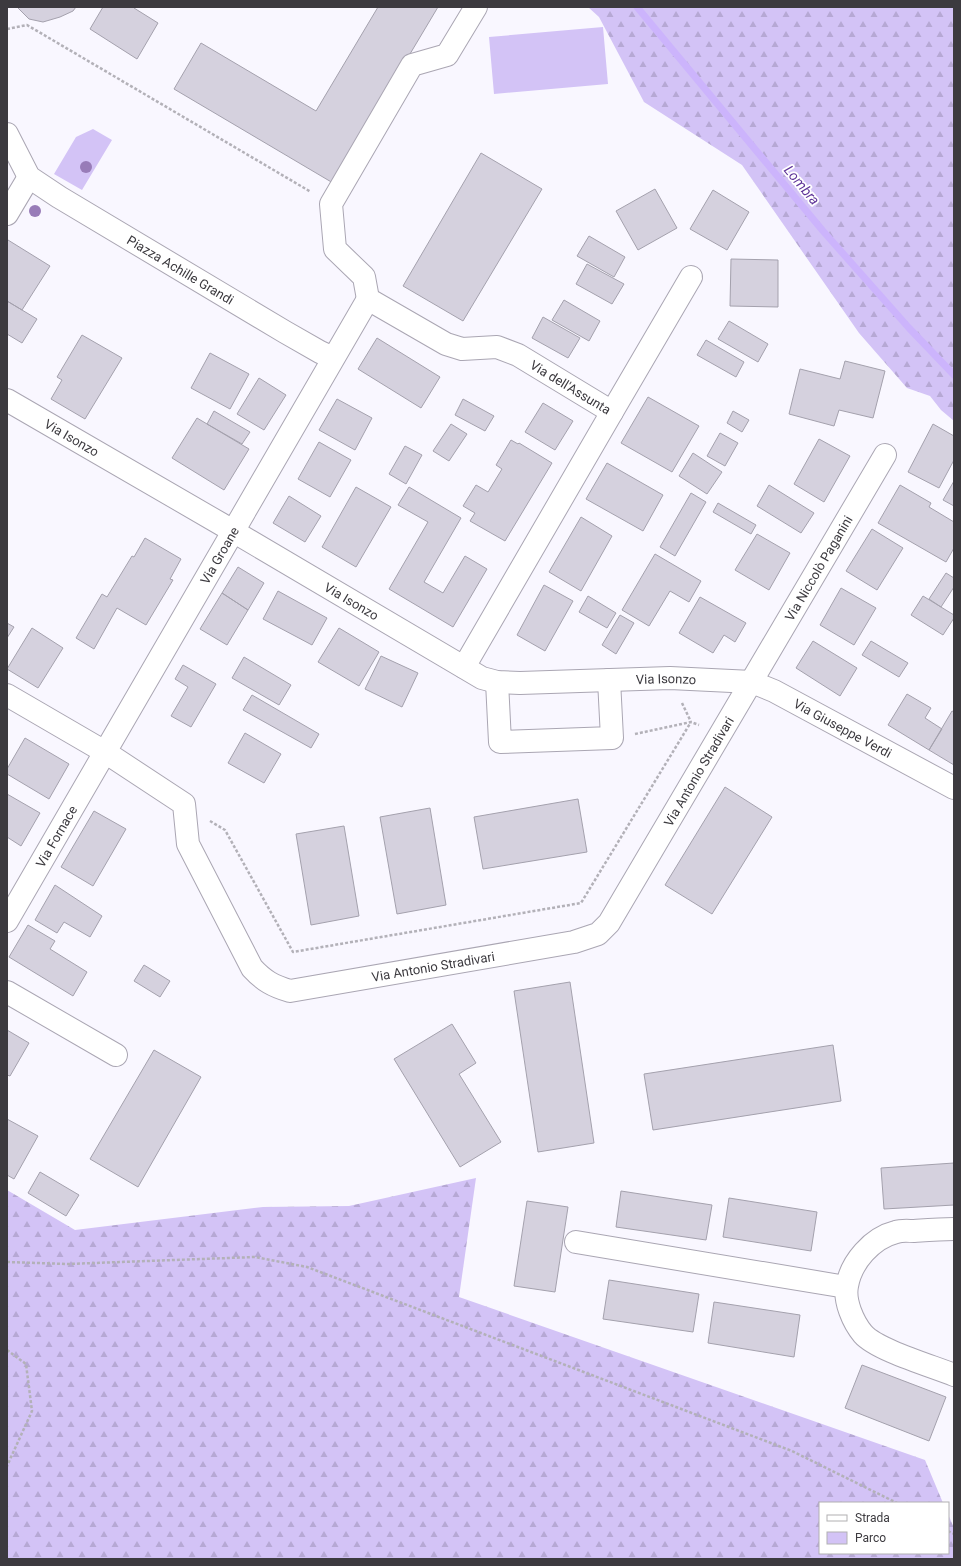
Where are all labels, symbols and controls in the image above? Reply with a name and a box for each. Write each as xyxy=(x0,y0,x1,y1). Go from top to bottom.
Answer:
water label: Lombra xyxy=(781,162,823,208)
street label: Piazza Achille Grandi xyxy=(125,232,237,307)
street label: Via dell'Assunta xyxy=(528,357,614,417)
street label: Via Isonzo xyxy=(42,416,102,459)
street label: Via Niccolò Paganini xyxy=(782,513,855,623)
street label: Via Groane xyxy=(197,524,242,586)
street label: Via Isonzo xyxy=(322,579,381,623)
street label: Via Isonzo xyxy=(636,670,697,687)
street label: Via Giuseppe Verdi xyxy=(791,696,894,761)
street label: Via Antonio Stradivari xyxy=(660,714,737,829)
street label: Via Fornace xyxy=(32,803,80,870)
street label: Via Antonio Stradivari xyxy=(370,948,496,984)
legend xyxy=(819,1502,949,1554)
text: Strada xyxy=(855,1511,890,1525)
text: Parco xyxy=(855,1531,886,1545)

